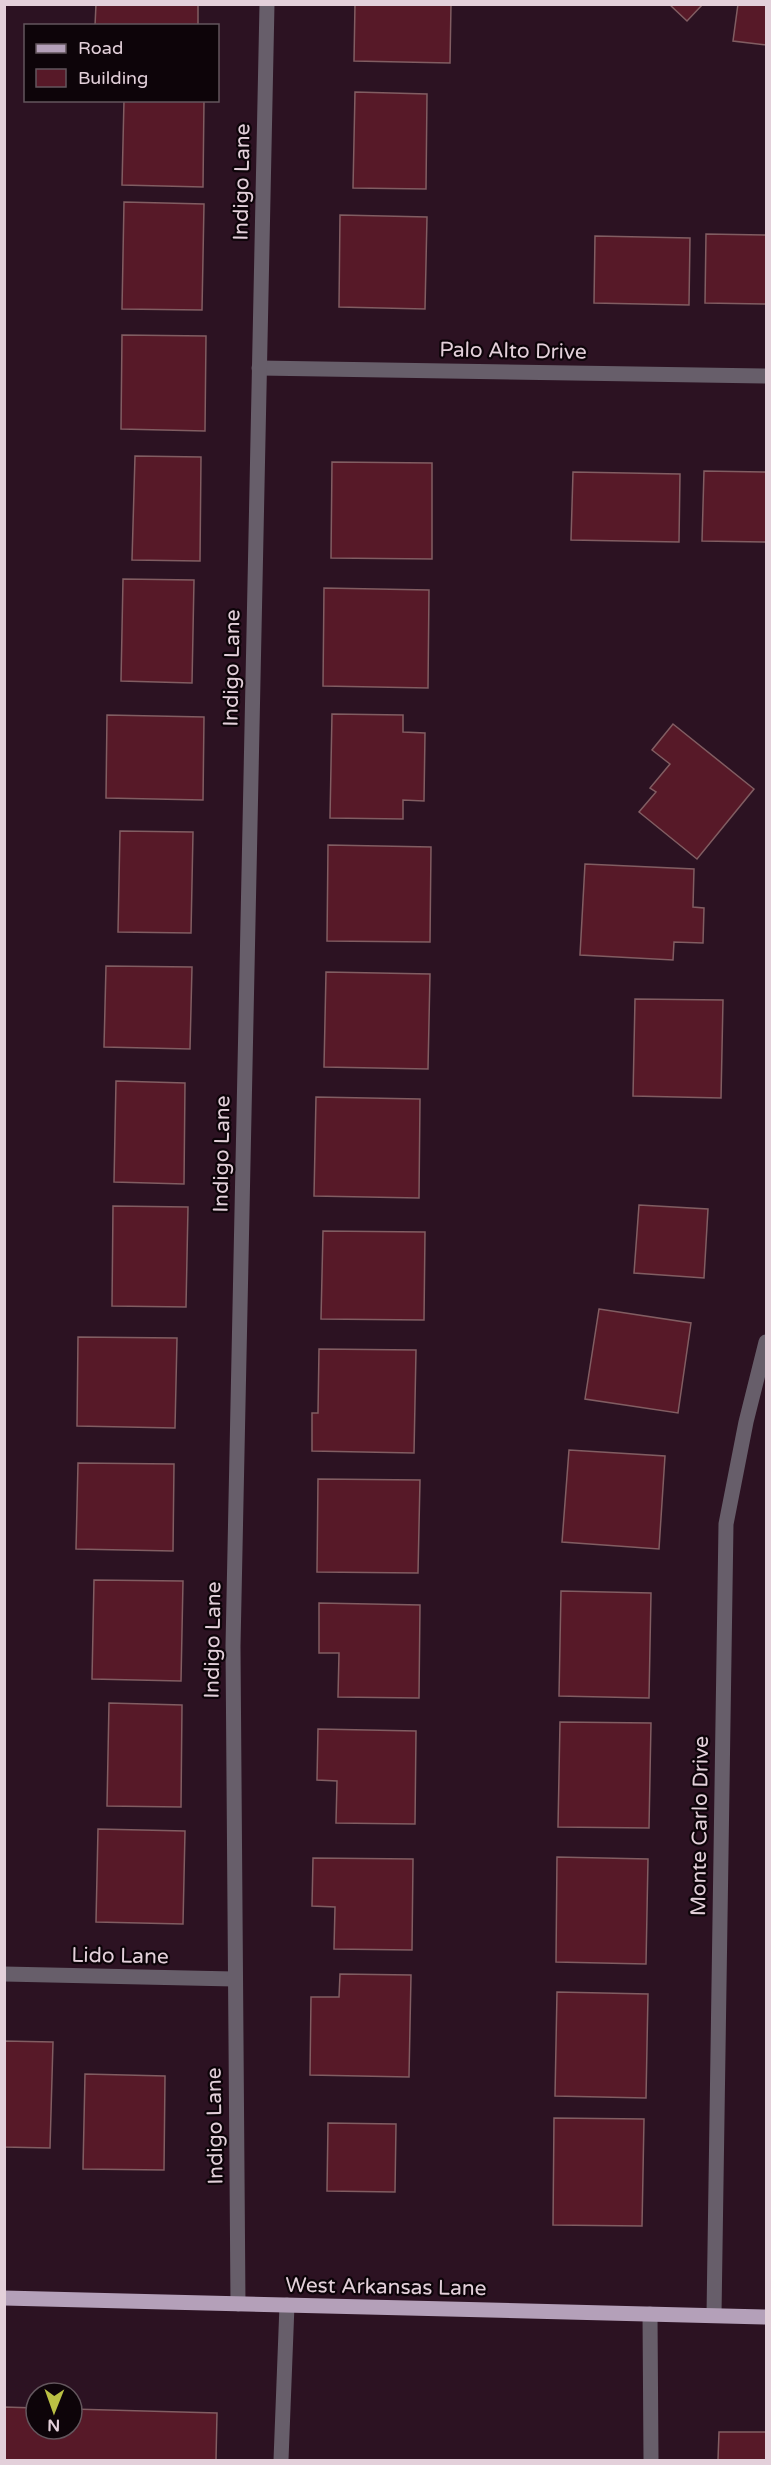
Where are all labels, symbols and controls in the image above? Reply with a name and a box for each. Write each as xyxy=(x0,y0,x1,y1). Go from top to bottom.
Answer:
legend xyxy=(24,24,219,102)
text: Road xyxy=(78,37,123,59)
text: Building xyxy=(78,67,148,89)
street label: Indigo Lane xyxy=(228,123,256,241)
street label: Palo Alto Drive xyxy=(439,337,587,365)
street label: Indigo Lane xyxy=(218,609,246,727)
street label: Indigo Lane xyxy=(208,1095,236,1213)
street label: Indigo Lane xyxy=(199,1581,227,1699)
street label: Monte Carlo Drive xyxy=(686,1736,714,1916)
street label: Lido Lane xyxy=(71,1943,169,1969)
street label: Indigo Lane xyxy=(201,2067,229,2185)
street label: West Arkansas Lane xyxy=(285,2273,487,2301)
north arrow xyxy=(24,2381,84,2441)
text: N xyxy=(47,2415,60,2435)

